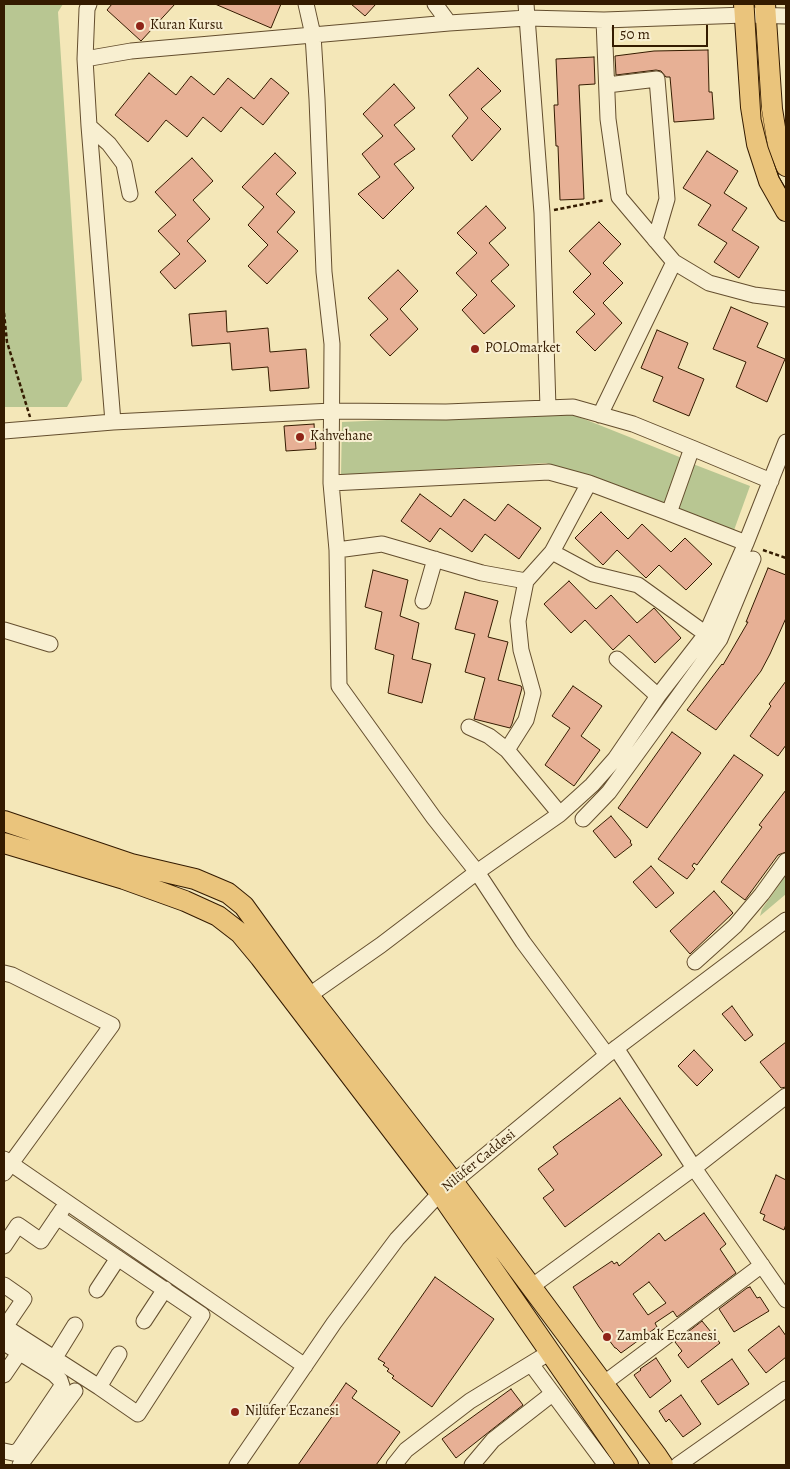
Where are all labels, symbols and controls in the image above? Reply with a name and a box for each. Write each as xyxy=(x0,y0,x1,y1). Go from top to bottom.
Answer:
scale bar xyxy=(615,15,711,47)
place label: Kuran Kursu xyxy=(150,18,223,34)
marker: Kuran Kursu xyxy=(134,20,146,32)
text: 50 m xyxy=(620,24,650,44)
place label: POLOmarket xyxy=(485,341,560,357)
marker: POLOmarket xyxy=(469,343,481,355)
place label: Kahvehane xyxy=(310,429,373,445)
marker: Kahvehane xyxy=(294,431,306,443)
street label: Nilüfer Caddesi xyxy=(439,1126,519,1196)
place label: Zambak Eczanesi xyxy=(617,1329,717,1345)
marker: Zambak Eczanesi xyxy=(601,1331,613,1343)
place label: Nilüfer Eczanesi xyxy=(245,1404,339,1420)
marker: Nilüfer Eczanesi xyxy=(229,1406,241,1418)

